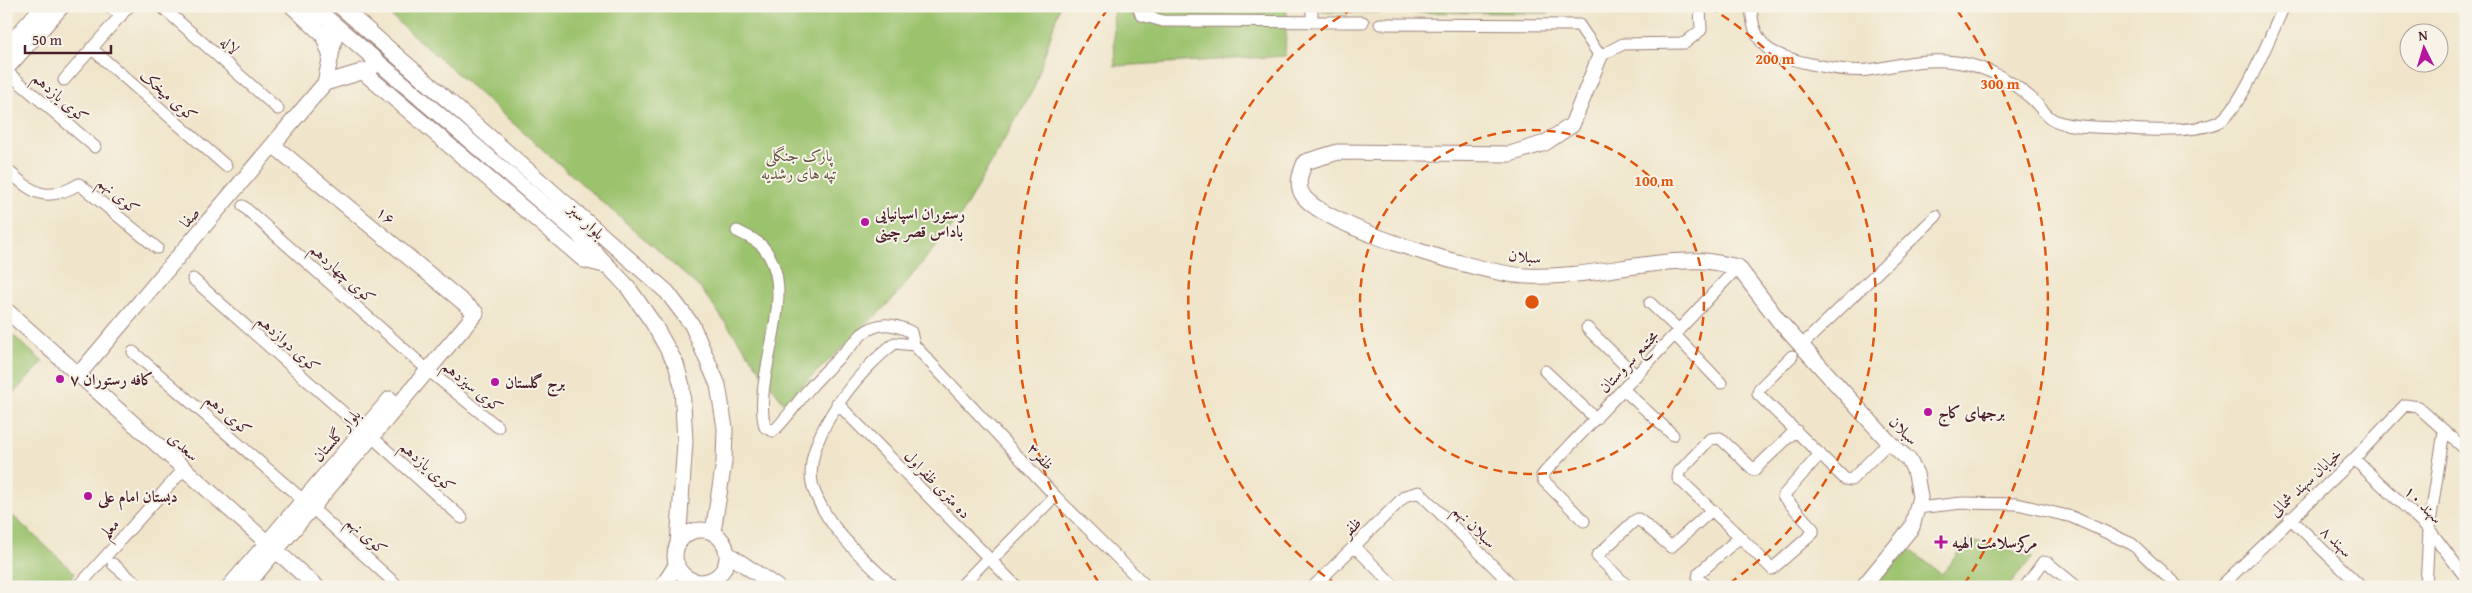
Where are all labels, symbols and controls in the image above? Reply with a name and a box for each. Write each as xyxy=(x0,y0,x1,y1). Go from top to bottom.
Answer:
scale bar xyxy=(25,22,111,54)
north arrow xyxy=(2400,22,2450,72)
text: N xyxy=(2417,25,2429,45)
text: 50 m xyxy=(32,29,63,50)
street label: لاله xyxy=(215,30,245,60)
text: 200 m xyxy=(1755,48,1795,69)
street label: کوی میخک xyxy=(135,63,203,127)
street label: کوی یازدهم xyxy=(25,66,94,131)
text: 300 m xyxy=(1980,73,2020,94)
park label: پارک جنگلی تپه های رشدیه xyxy=(761,143,837,185)
street label: کوی نهم xyxy=(90,170,145,223)
text: 100 m xyxy=(1634,170,1674,191)
street label: بلوار سبز xyxy=(562,196,611,245)
street label: ۱۶ xyxy=(371,200,401,230)
street label: صفا xyxy=(173,201,205,233)
place label: رستوران اسپانیایی باداس قصر چینی xyxy=(874,201,966,244)
marker: رستوران اسپانیایی باداس قصر چینی xyxy=(859,216,871,228)
street label: کوی چهاردهم xyxy=(302,237,381,312)
street label: سبلان xyxy=(1507,242,1543,270)
centre of rings xyxy=(1523,293,1541,311)
street label: کوی دوازدهم xyxy=(249,308,326,381)
street label: مجتمع سروستان xyxy=(1592,324,1667,401)
street label: کوی سیزدهم xyxy=(435,354,509,421)
place label: کافه رستوران ۷ xyxy=(70,367,154,391)
place label: برج گلستان xyxy=(505,370,565,397)
marker: کافه رستوران ۷ xyxy=(54,373,66,385)
marker: برج گلستان xyxy=(489,376,501,388)
street label: کوی دهم xyxy=(198,387,257,444)
place label: برجهای کاج xyxy=(1938,400,2005,427)
street label: بلوار گلستان xyxy=(306,403,366,467)
marker: برجهای کاج xyxy=(1922,406,1934,418)
street label: سبلان xyxy=(1884,410,1924,450)
street label: سعدی xyxy=(163,425,205,467)
street label: کوی یازدهم xyxy=(392,434,461,501)
street label: ظفر۳ xyxy=(1022,437,1060,475)
street label: خیابان سهند شمالی xyxy=(2263,442,2347,522)
street label: ده متری ظفراول xyxy=(899,444,977,524)
street label: سهند ۱۰ xyxy=(2399,479,2449,529)
place label: دبستان امام علی xyxy=(97,484,178,511)
marker: دبستان امام علی xyxy=(82,490,94,502)
street label: سبلان نهم xyxy=(1445,499,1502,556)
street label: کوی نهم xyxy=(338,510,393,563)
street label: ظفر xyxy=(1334,511,1367,544)
street label: معلم xyxy=(93,513,128,547)
street label: سهند ۸ xyxy=(2315,519,2359,563)
place label: مرکزسلامت الهیه xyxy=(1952,530,2037,554)
marker: مرکزسلامت الهیه xyxy=(1934,535,1948,549)

